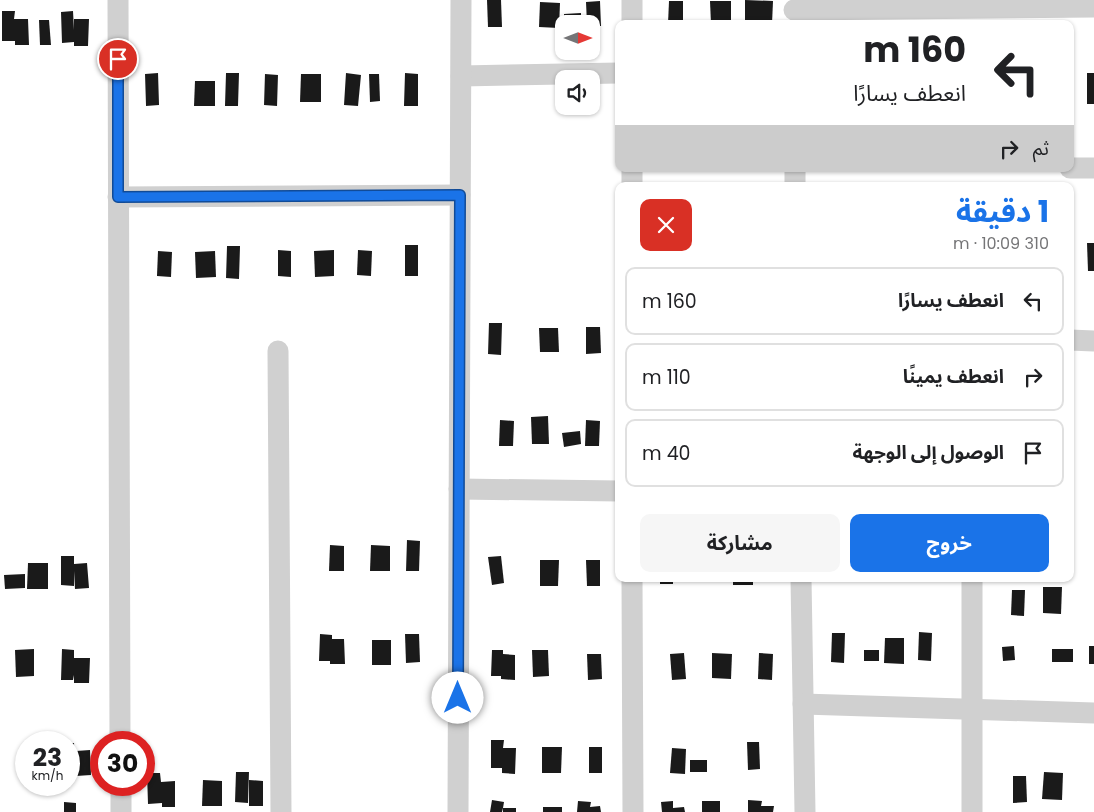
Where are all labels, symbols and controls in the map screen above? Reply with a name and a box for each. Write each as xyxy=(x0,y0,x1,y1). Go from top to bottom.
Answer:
north arrow xyxy=(555,15,600,60)
map controls xyxy=(555,15,600,115)
text: 160 m xyxy=(863,25,966,74)
pin xyxy=(97,38,139,80)
icon: left xyxy=(984,40,1049,105)
icon: arrive xyxy=(104,45,132,73)
button: sound xyxy=(555,70,600,115)
text: انعطف يسارًا xyxy=(853,78,966,109)
icon: right xyxy=(995,135,1023,163)
text: ثم xyxy=(1033,135,1049,162)
text: 1 دقيقة xyxy=(956,190,1049,233)
button: close xyxy=(640,199,692,251)
text: 310 m · 10:09 xyxy=(953,232,1049,255)
text: انعطف يسارًا xyxy=(898,287,1004,314)
icon: left xyxy=(1019,287,1047,315)
text: 160 m xyxy=(642,288,697,315)
text: انعطف يمينًا xyxy=(903,363,1004,390)
icon: right xyxy=(1019,363,1047,391)
text: 110 m xyxy=(642,364,691,391)
text: الوصول إلى الوجهة xyxy=(852,439,1004,466)
icon: arrive xyxy=(1019,439,1047,467)
text: 40 m xyxy=(642,440,691,467)
button: مشاركة xyxy=(640,514,840,572)
button: خروج xyxy=(850,514,1049,572)
position arrow xyxy=(431,671,483,723)
speed limit sign: 30 xyxy=(90,731,155,796)
text: 23 xyxy=(33,740,62,775)
text: km/h xyxy=(32,767,63,784)

